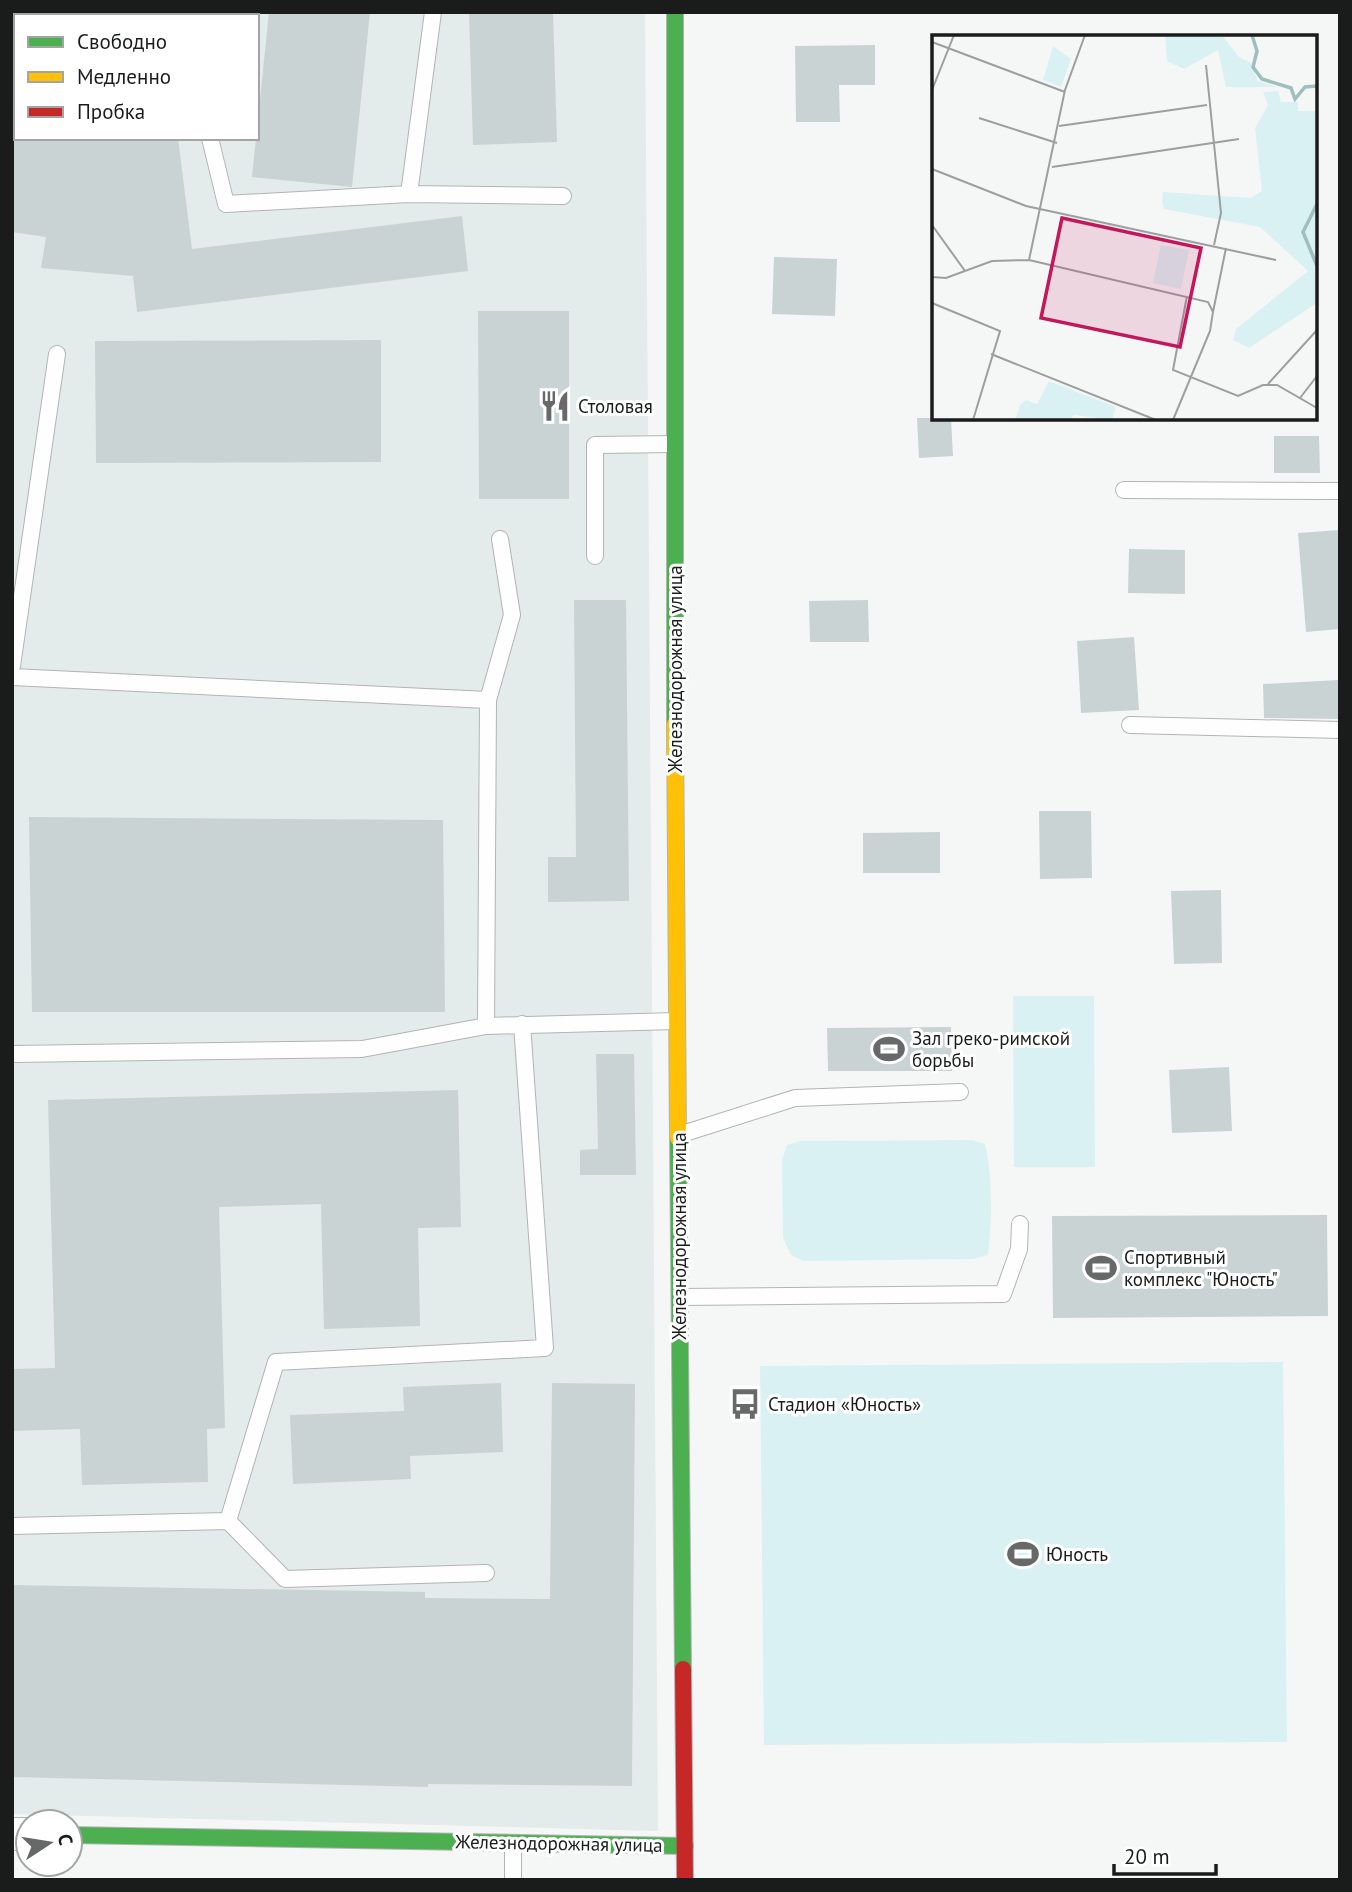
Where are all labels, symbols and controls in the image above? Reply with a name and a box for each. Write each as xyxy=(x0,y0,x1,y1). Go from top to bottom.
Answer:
legend xyxy=(14,14,259,140)
text: Свободно xyxy=(77,28,167,55)
inset map xyxy=(932,35,1317,420)
text: Медленно xyxy=(77,63,171,90)
text: Пробка xyxy=(77,98,145,125)
restaurant icon: Столовая xyxy=(538,389,572,423)
place label: Столовая xyxy=(578,394,653,418)
street label: Железнодорожная улица xyxy=(663,565,687,774)
place label: Зал греко-римской борьбы xyxy=(912,1026,1070,1072)
sports icon: Зал греко-римской борьбы xyxy=(872,1032,906,1066)
street label: Железнодорожная улица xyxy=(667,1132,691,1341)
place label: Спортивный комплекс "Юность" xyxy=(1124,1245,1278,1291)
sports icon: Спортивный комплекс "Юность" xyxy=(1084,1251,1118,1285)
bus stop icon: Стадион «Юность» xyxy=(728,1387,762,1421)
place label: Стадион «Юность» xyxy=(768,1392,921,1416)
sports icon: Юность xyxy=(1006,1537,1040,1571)
place label: Юность xyxy=(1046,1542,1108,1566)
north arrow xyxy=(14,1808,84,1878)
street label: Железнодорожная улица xyxy=(454,1829,663,1857)
text: С xyxy=(53,1832,79,1848)
scale bar xyxy=(1114,1832,1216,1876)
text: 20 m xyxy=(1124,1843,1170,1870)

